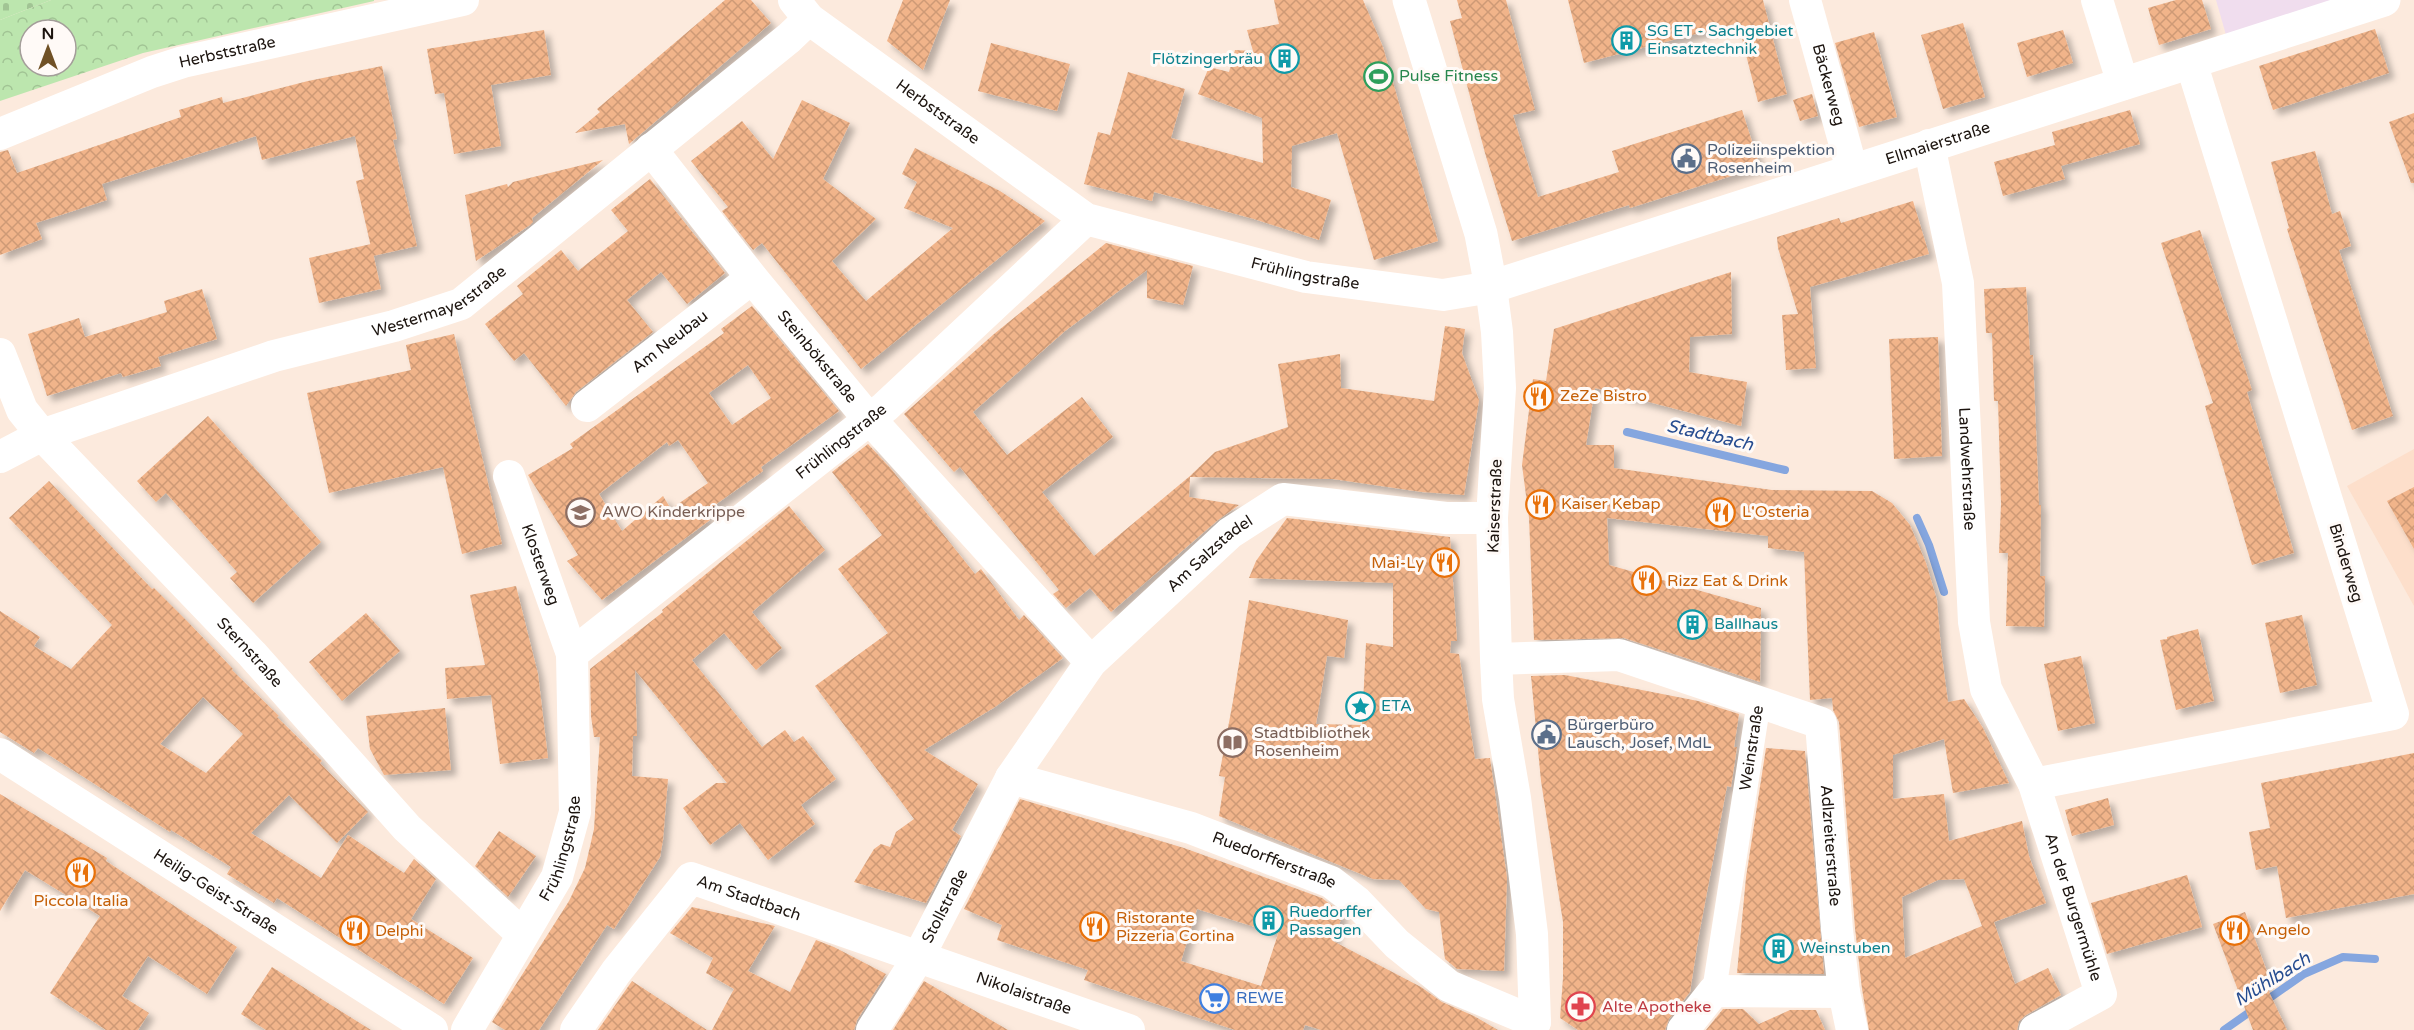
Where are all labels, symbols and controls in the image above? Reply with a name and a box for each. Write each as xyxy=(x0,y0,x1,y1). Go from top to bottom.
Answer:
north arrow xyxy=(18,18,78,78)
place label: SG ET - Sachgebiet Einsatztechnik xyxy=(1647,21,1793,59)
text: N xyxy=(42,24,54,44)
building icon: SG ET - Sachgebiet Einsatztechnik xyxy=(1610,24,1642,56)
street label: Herbststraße xyxy=(177,32,277,73)
street label: Bäckerweg xyxy=(1808,42,1849,128)
building icon: Flötzingerbräu xyxy=(1268,43,1300,75)
place label: Flötzingerbräu xyxy=(1152,49,1263,69)
sports icon: Pulse Fitness xyxy=(1362,60,1394,92)
place label: Pulse Fitness xyxy=(1399,66,1498,86)
street label: Herbststraße xyxy=(892,75,984,149)
street label: Ellmaierstraße xyxy=(1883,117,1993,170)
place label: Polizeiinspektion Rosenheim xyxy=(1707,140,1835,178)
public building icon: Polizeiinspektion Rosenheim xyxy=(1670,143,1702,175)
street label: Frühlingstraße xyxy=(1249,253,1361,294)
street label: Westermayerstraße xyxy=(370,261,510,341)
street label: Am Neubau xyxy=(628,306,712,377)
street label: Steinbökstraße xyxy=(773,306,861,407)
restaurant icon: ZeZe Bistro xyxy=(1523,380,1555,412)
place label: ZeZe Bistro xyxy=(1560,386,1647,406)
street label: Frühlingstraße xyxy=(792,399,891,484)
street label: Landwehrstraße xyxy=(1954,407,1980,531)
water label: Stadtbach xyxy=(1665,414,1756,456)
street label: Kaiserstraße xyxy=(1483,459,1507,553)
restaurant icon: Kaiser Kebap xyxy=(1524,488,1556,520)
place label: Kaiser Kebap xyxy=(1561,494,1661,514)
school or university icon: AWO Kinderkrippe xyxy=(565,496,597,528)
restaurant icon: L'Osteria xyxy=(1705,496,1737,528)
place label: AWO Kinderkrippe xyxy=(602,502,745,522)
place label: L'Osteria xyxy=(1742,502,1809,522)
street label: Am Salzstadel xyxy=(1163,511,1257,596)
street label: Klosterweg xyxy=(517,521,564,608)
street label: Binderweg xyxy=(2324,521,2368,605)
restaurant icon: Mai-Ly xyxy=(1429,547,1461,579)
place label: Mai-Ly xyxy=(1371,553,1424,573)
restaurant icon: Rizz Eat & Drink xyxy=(1630,565,1662,597)
place label: Rizz Eat & Drink xyxy=(1667,571,1788,591)
building icon: Ballhaus xyxy=(1677,608,1709,640)
street label: Sternstraße xyxy=(212,613,287,692)
place label: Ballhaus xyxy=(1714,614,1778,634)
place icon: ETA xyxy=(1344,690,1376,722)
place label: ETA xyxy=(1381,696,1412,716)
street label: Weinstraße xyxy=(1735,704,1768,792)
place label: Bürgerbüro Lausch, Josef, MdL xyxy=(1567,715,1711,753)
public building icon: Bürgerbüro Lausch, Josef, MdL xyxy=(1530,718,1562,750)
place label: Stadtbibliothek Rosenheim xyxy=(1254,723,1371,761)
library icon: Stadtbibliothek Rosenheim xyxy=(1217,726,1249,758)
street label: Adlzreiterstraße xyxy=(1816,784,1845,907)
street label: Frühlingstraße xyxy=(535,796,585,905)
street label: Ruedorfferstraße xyxy=(1209,827,1341,893)
street label: An der Burgermühle xyxy=(2040,830,2106,984)
street label: Heilig-Geist-Straße xyxy=(150,845,282,939)
restaurant icon: Piccola Italia xyxy=(65,857,97,889)
street label: Stollstraße xyxy=(917,865,972,947)
street label: Am Stadtbach xyxy=(694,871,804,925)
place label: Piccola Italia xyxy=(34,891,128,911)
place label: Ruedorffer Passagen xyxy=(1289,902,1373,940)
building icon: Ruedorffer Passagen xyxy=(1252,905,1284,937)
place label: Ristorante Pizzeria Cortina xyxy=(1116,908,1234,946)
restaurant icon: Ristorante Pizzeria Cortina xyxy=(1079,911,1111,943)
restaurant icon: Angelo xyxy=(2219,914,2251,946)
restaurant icon: Delphi xyxy=(338,915,370,947)
place label: Angelo xyxy=(2256,920,2310,940)
place label: Delphi xyxy=(375,921,424,941)
building icon: Weinstuben xyxy=(1763,932,1795,964)
place label: Weinstuben xyxy=(1800,938,1891,958)
water label: Mühlbach xyxy=(2230,946,2315,1011)
street label: Nikolaistraße xyxy=(973,968,1074,1019)
supermarket icon: REWE xyxy=(1199,982,1231,1014)
place label: REWE xyxy=(1236,988,1284,1008)
pharmacy icon: Alte Apotheke xyxy=(1565,991,1597,1023)
place label: Alte Apotheke xyxy=(1602,997,1711,1017)

